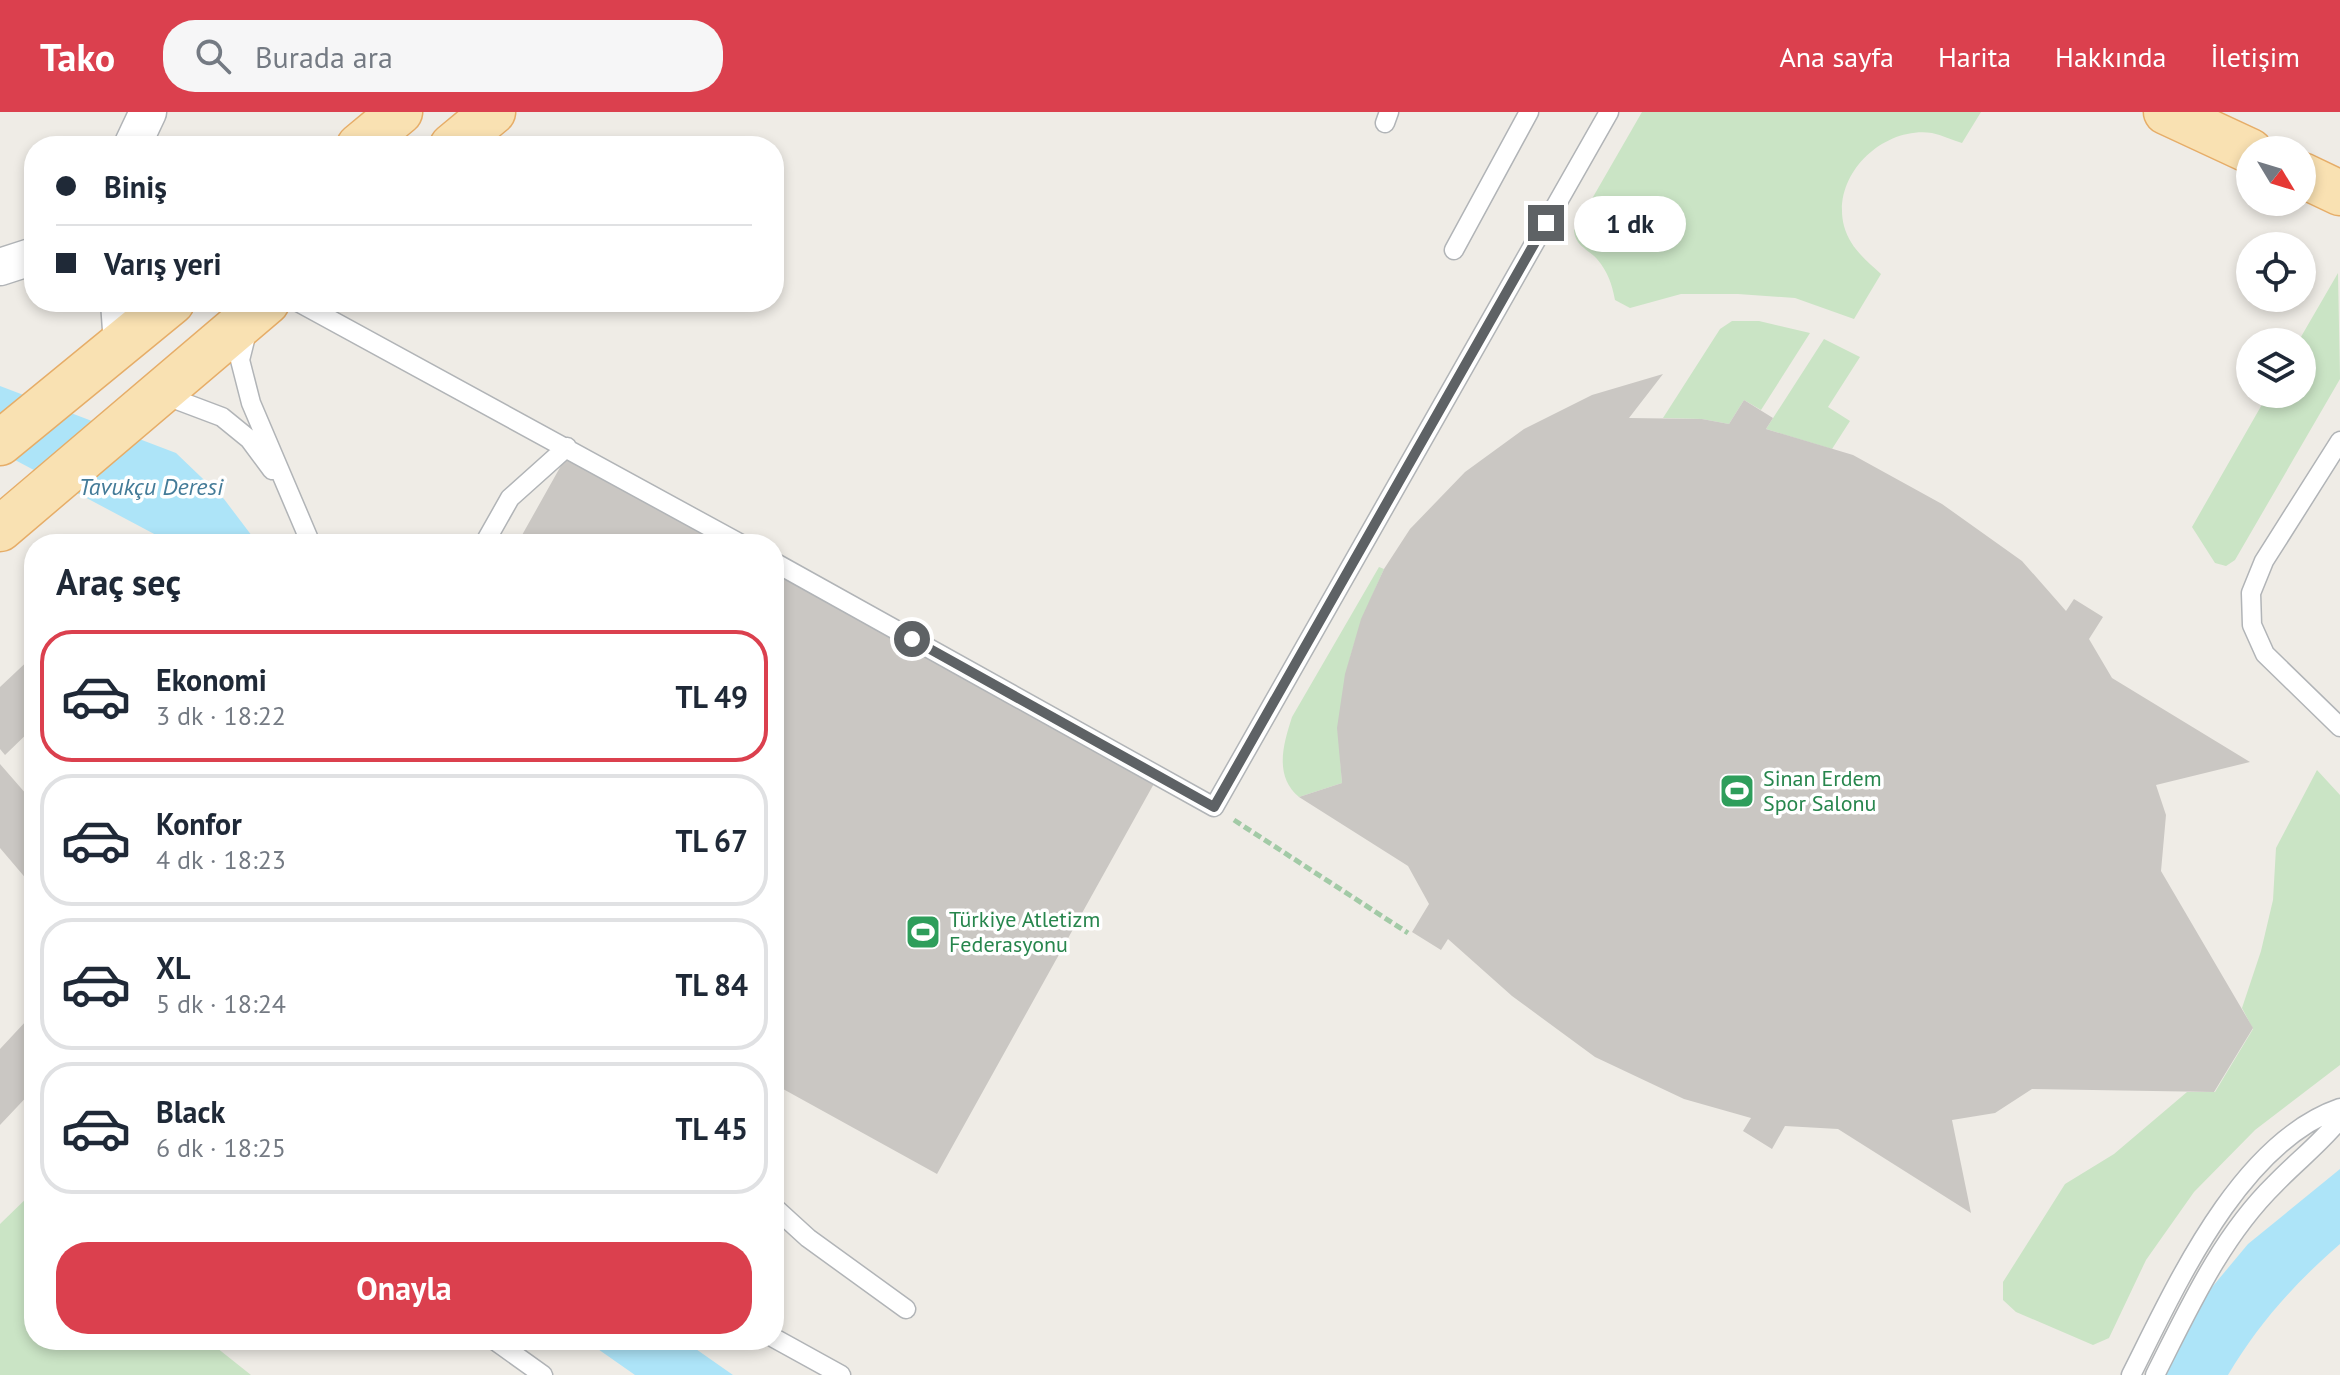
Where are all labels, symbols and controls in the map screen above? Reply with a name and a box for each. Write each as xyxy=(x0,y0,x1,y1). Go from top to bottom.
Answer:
search box xyxy=(163,20,723,92)
text: Tako xyxy=(40,32,115,81)
icon: search xyxy=(191,34,235,78)
text: Burada ara xyxy=(255,37,393,76)
text: Ana sayfa xyxy=(1779,38,1894,75)
text: Harita xyxy=(1938,38,2011,75)
text: Hakkında xyxy=(2055,38,2166,75)
text: İletişim xyxy=(2210,38,2300,75)
north arrow xyxy=(2236,136,2316,216)
map controls xyxy=(2236,136,2316,408)
text: Biniş xyxy=(104,167,167,206)
callout: 1 dk xyxy=(1574,195,1686,251)
route end xyxy=(1528,205,1564,241)
text: 1 dk xyxy=(1606,207,1654,240)
button: locate xyxy=(2236,232,2316,312)
text: Varış yeri xyxy=(104,244,221,283)
button: layers xyxy=(2236,328,2316,408)
water label: Tavukçu Deresi xyxy=(79,471,224,502)
text: Araç seç xyxy=(56,558,181,605)
route start xyxy=(894,621,930,657)
icon: car xyxy=(60,660,132,732)
text: Ekonomi xyxy=(156,660,267,699)
text: TL 49 xyxy=(675,677,748,716)
text: 3 dk · 18:22 xyxy=(156,699,286,732)
place label: Sinan Erdem Spor Salonu xyxy=(1763,764,1882,817)
sports icon: Sinan Erdem Spor Salonu xyxy=(1718,772,1756,810)
icon: car xyxy=(60,804,132,876)
text: Konfor xyxy=(156,804,242,843)
text: TL 67 xyxy=(675,821,748,860)
text: 4 dk · 18:23 xyxy=(156,843,286,876)
place label: Türkiye Atletizm Federasyonu xyxy=(949,905,1100,958)
sports icon: Türkiye Atletizm Federasyonu xyxy=(904,913,942,951)
icon: car xyxy=(60,948,132,1020)
text: XL xyxy=(156,948,190,987)
text: TL 84 xyxy=(675,965,748,1004)
text: 5 dk · 18:24 xyxy=(156,987,286,1020)
icon: car xyxy=(60,1092,132,1164)
text: Black xyxy=(156,1092,225,1131)
text: TL 45 xyxy=(675,1109,748,1148)
text: 6 dk · 18:25 xyxy=(156,1131,286,1164)
button: Onayla xyxy=(56,1242,752,1334)

